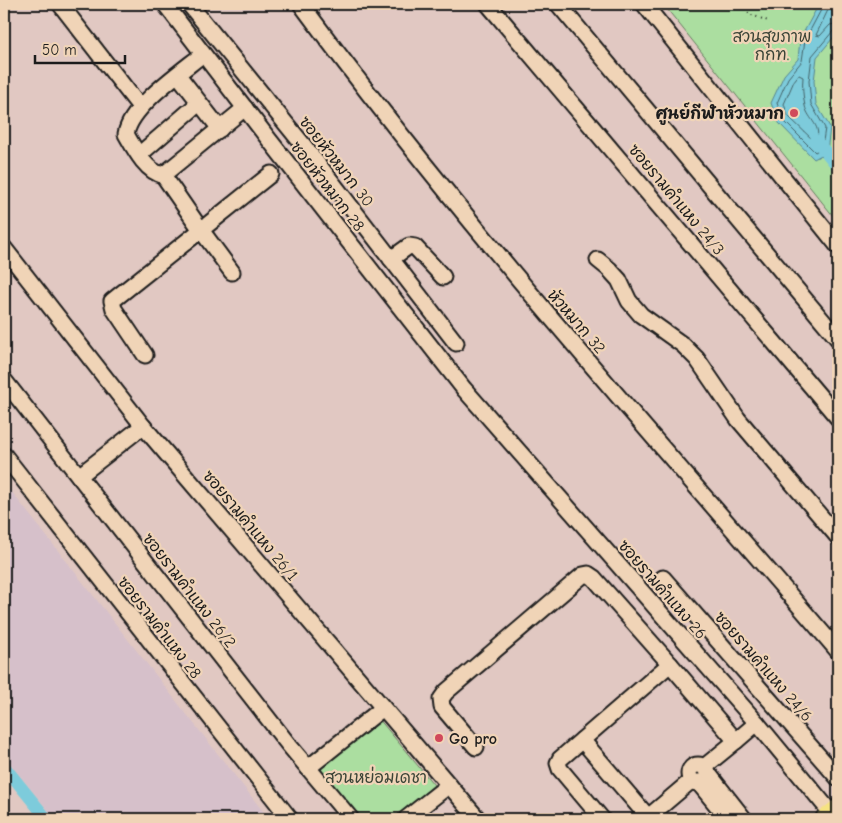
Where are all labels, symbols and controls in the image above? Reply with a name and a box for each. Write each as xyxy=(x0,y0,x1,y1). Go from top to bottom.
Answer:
park label: สวนสุขภาพ กกท. xyxy=(733,28,811,64)
scale bar xyxy=(35,32,125,64)
text: 50 m xyxy=(42,41,77,59)
place label: ศูนย์กีฬาหัวหมาก xyxy=(655,102,784,125)
marker: ศูนย์กีฬาหัวหมาก xyxy=(788,107,800,119)
street label: ซอยหัวหมาก 30 xyxy=(295,112,379,210)
street label: ซอยหัวหมาก 28 xyxy=(287,137,369,235)
street label: ซอยรามคำแหง 24/3 xyxy=(625,139,729,259)
street label: หัวหมาก 32 xyxy=(544,285,610,357)
street label: ซอยรามคำแหง 26/1 xyxy=(199,466,303,584)
street label: ซอยรามคำแหง 26/2 xyxy=(139,529,241,651)
street label: ซอยรามคำแหง 26 xyxy=(614,535,712,643)
street label: ซอยรามคำแหง 28 xyxy=(114,572,206,682)
street label: ซอยรามคำแหง 24/6 xyxy=(711,607,817,725)
place label: Go pro xyxy=(449,730,497,748)
marker: Go pro xyxy=(433,732,445,744)
park label: สวนหย่อมเดชา xyxy=(325,766,427,787)

